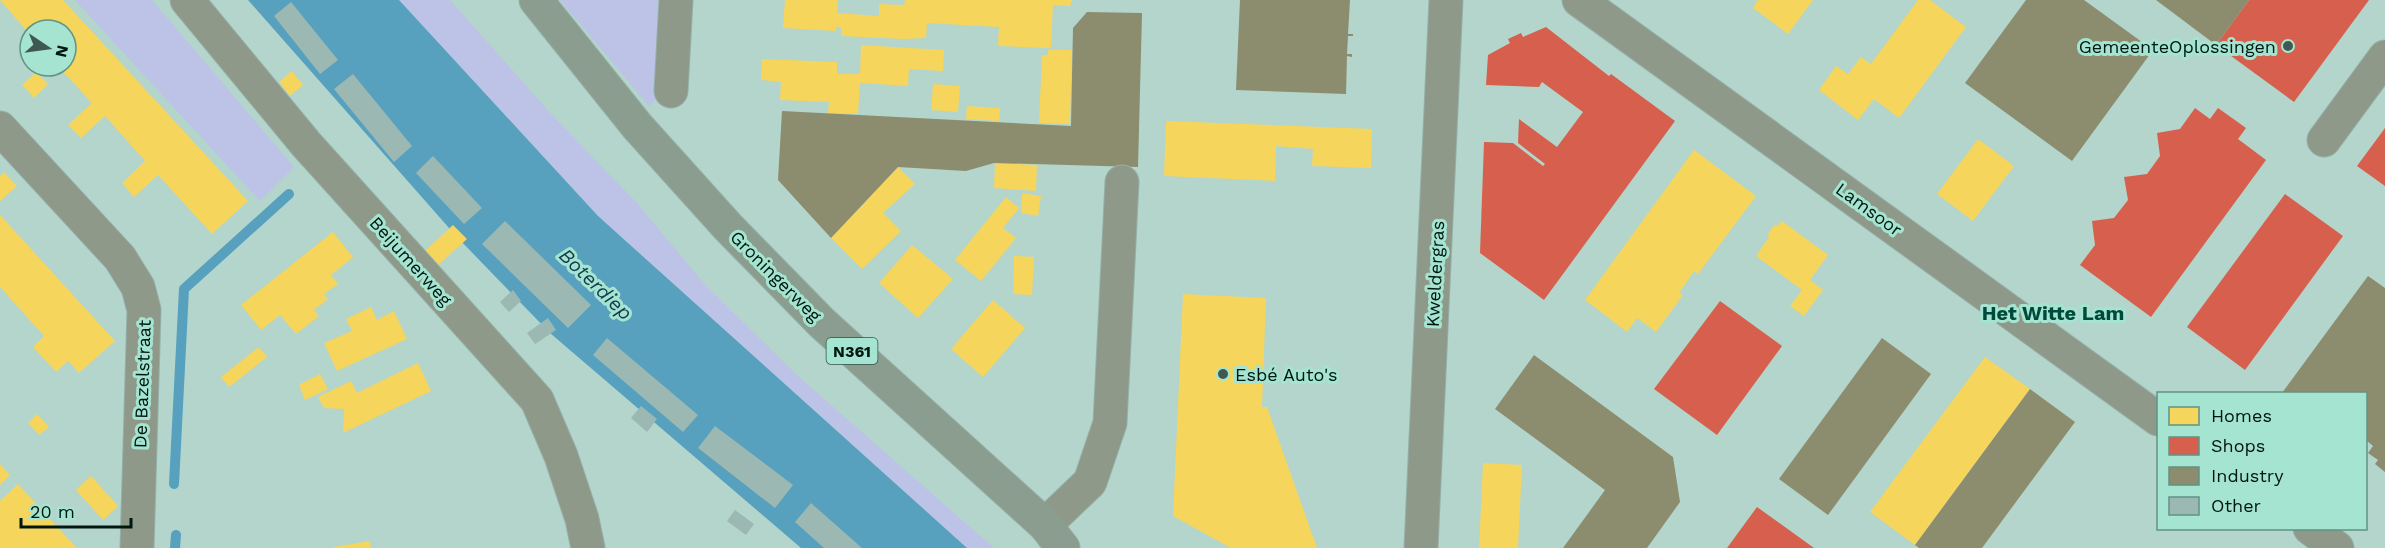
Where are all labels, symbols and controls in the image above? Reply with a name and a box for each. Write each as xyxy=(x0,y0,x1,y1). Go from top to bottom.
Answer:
north arrow xyxy=(18,18,78,78)
place label: GemeenteOplossingen xyxy=(2079,36,2276,57)
marker: GemeenteOplossingen xyxy=(2281,39,2295,53)
text: N xyxy=(52,43,73,59)
street label: Lamsoor xyxy=(1832,178,1906,240)
street label: Beijumerweg xyxy=(366,212,457,310)
street label: Kweldergras xyxy=(1422,220,1448,328)
street label: Groningerweg xyxy=(726,226,826,326)
water label: Boterdiep xyxy=(554,243,638,325)
district label: Het Witte Lam xyxy=(1982,301,2124,325)
street label: De Bazelstraat xyxy=(129,319,155,449)
road number: N361 xyxy=(826,338,878,364)
place label: Esbé Auto's xyxy=(1235,364,1337,385)
marker: Esbé Auto's xyxy=(1216,367,1230,381)
legend xyxy=(2157,392,2367,530)
text: Homes xyxy=(2211,405,2272,426)
text: Shops xyxy=(2211,435,2265,456)
text: Industry xyxy=(2211,465,2284,486)
scale bar xyxy=(21,491,130,529)
text: Other xyxy=(2211,495,2261,516)
text: 20 m xyxy=(30,501,75,522)

